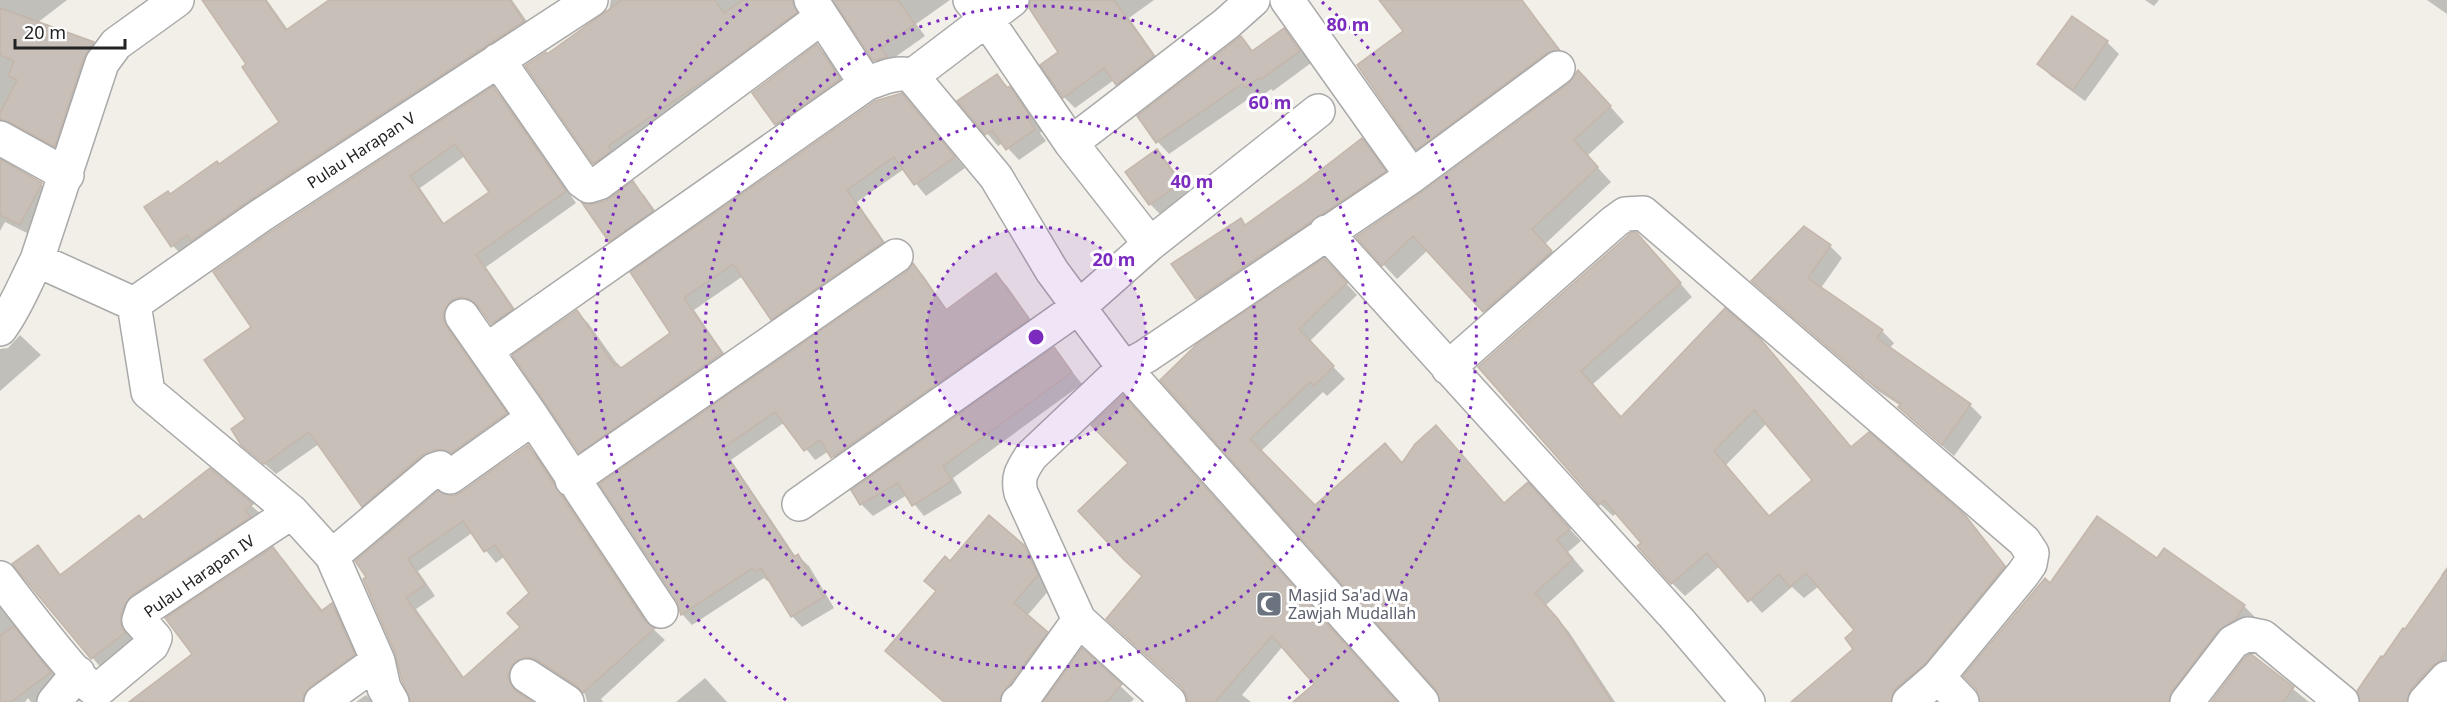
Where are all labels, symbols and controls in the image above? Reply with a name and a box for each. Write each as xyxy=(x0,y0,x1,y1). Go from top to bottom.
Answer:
scale bar xyxy=(15,12,124,50)
text: 80 m xyxy=(1327,12,1369,36)
text: 20 m xyxy=(24,20,66,44)
text: 60 m xyxy=(1249,90,1291,114)
street label: Pulau Harapan V xyxy=(302,106,420,193)
text: 40 m xyxy=(1171,169,1213,193)
text: 20 m xyxy=(1093,247,1135,271)
centre of rings xyxy=(1026,327,1046,347)
street label: Pulau Harapan IV xyxy=(139,529,259,622)
place label: Masjid Sa'ad Wa Zawjah Mudallah xyxy=(1288,584,1416,624)
mosque icon: Masjid Sa'ad Wa Zawjah Mudallah xyxy=(1254,589,1284,619)

